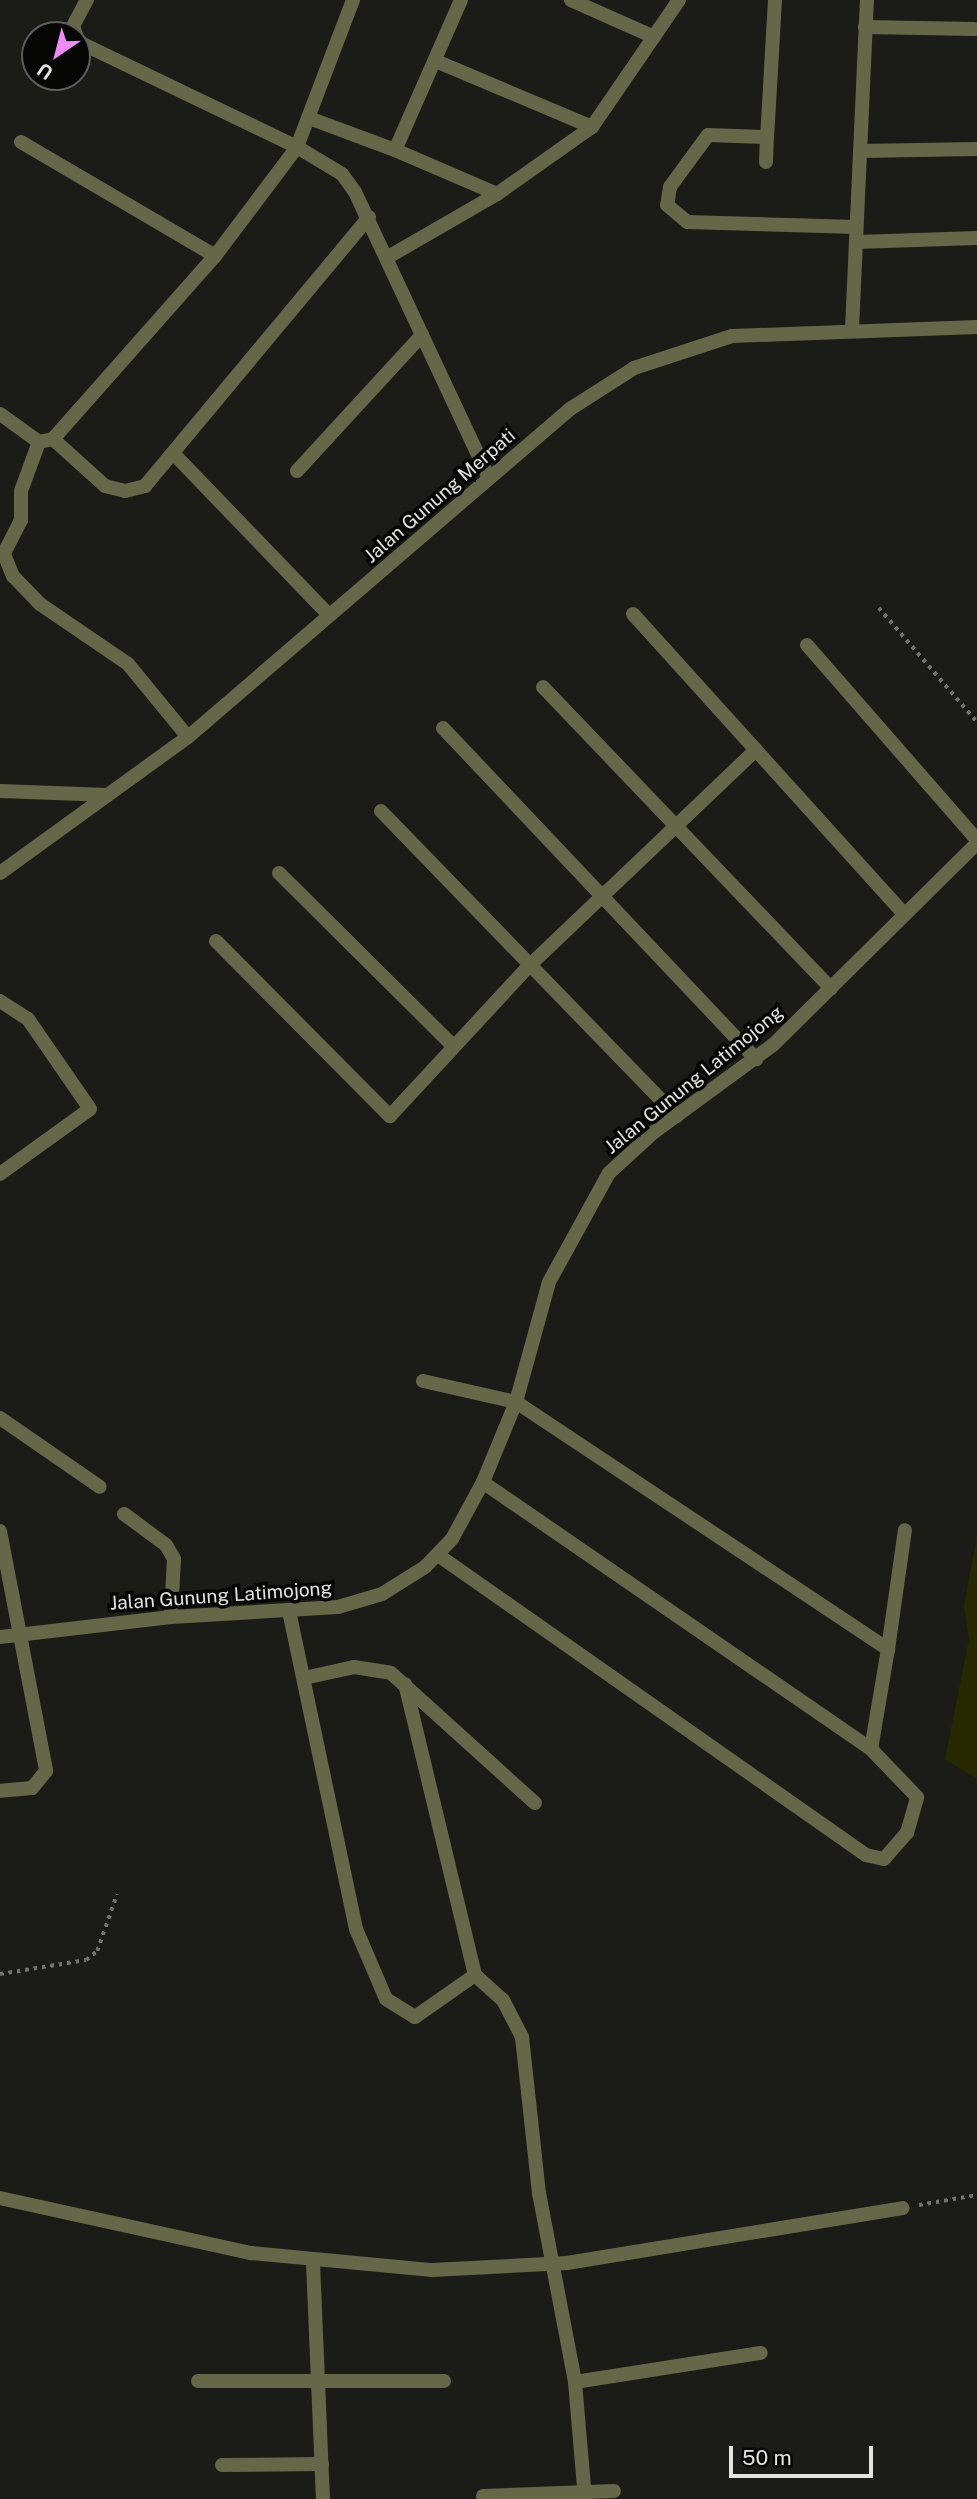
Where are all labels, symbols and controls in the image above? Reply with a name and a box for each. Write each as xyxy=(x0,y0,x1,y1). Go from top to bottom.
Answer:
north arrow xyxy=(21,21,91,91)
text: U xyxy=(33,59,57,85)
street label: Jalan Gunung Merpati xyxy=(360,424,520,568)
street label: Jalan Gunung Latimojong xyxy=(600,1001,788,1159)
street label: Jalan Gunung Latimojong xyxy=(109,1577,333,1615)
scale bar xyxy=(732,2432,876,2476)
text: 50 m xyxy=(742,2445,792,2470)

